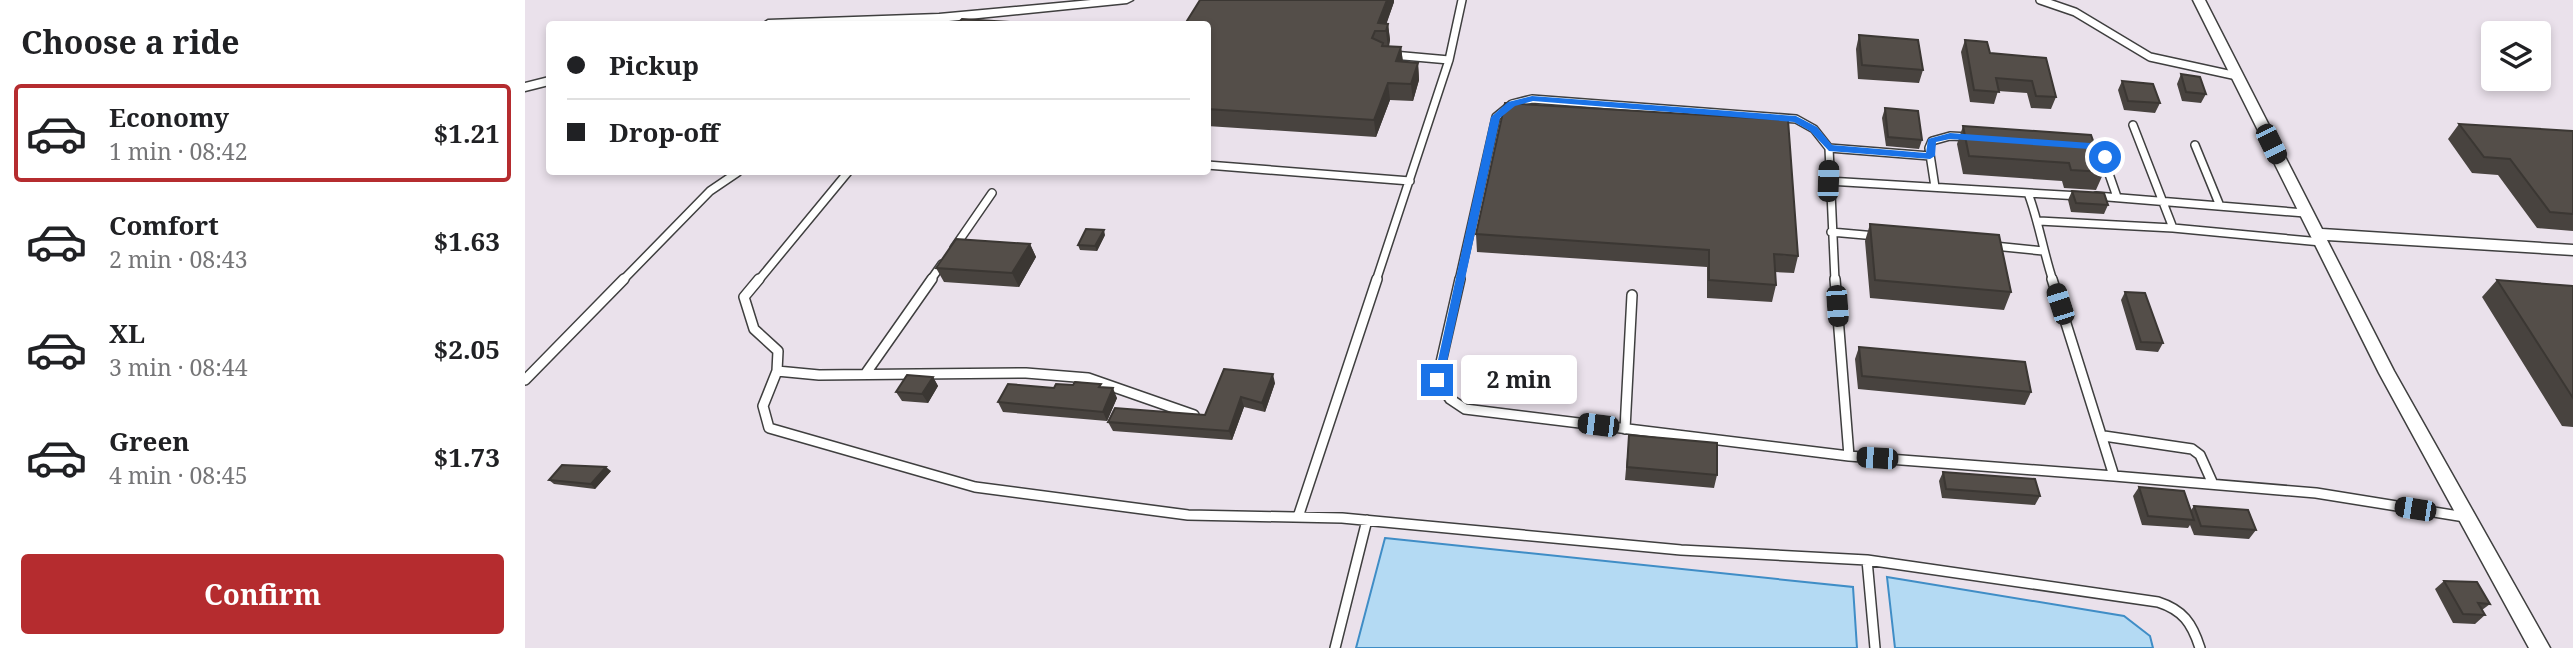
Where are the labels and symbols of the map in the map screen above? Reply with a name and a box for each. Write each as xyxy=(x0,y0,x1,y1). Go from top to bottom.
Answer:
car xyxy=(2253,121,2290,167)
route start xyxy=(2089,141,2121,173)
car xyxy=(1817,160,1840,202)
car xyxy=(2044,281,2077,327)
car xyxy=(1826,284,1849,328)
callout: 2 min xyxy=(1461,356,1577,404)
route end xyxy=(1421,364,1453,396)
car xyxy=(1576,412,1621,438)
car xyxy=(1856,446,1899,470)
car xyxy=(2393,495,2438,523)

